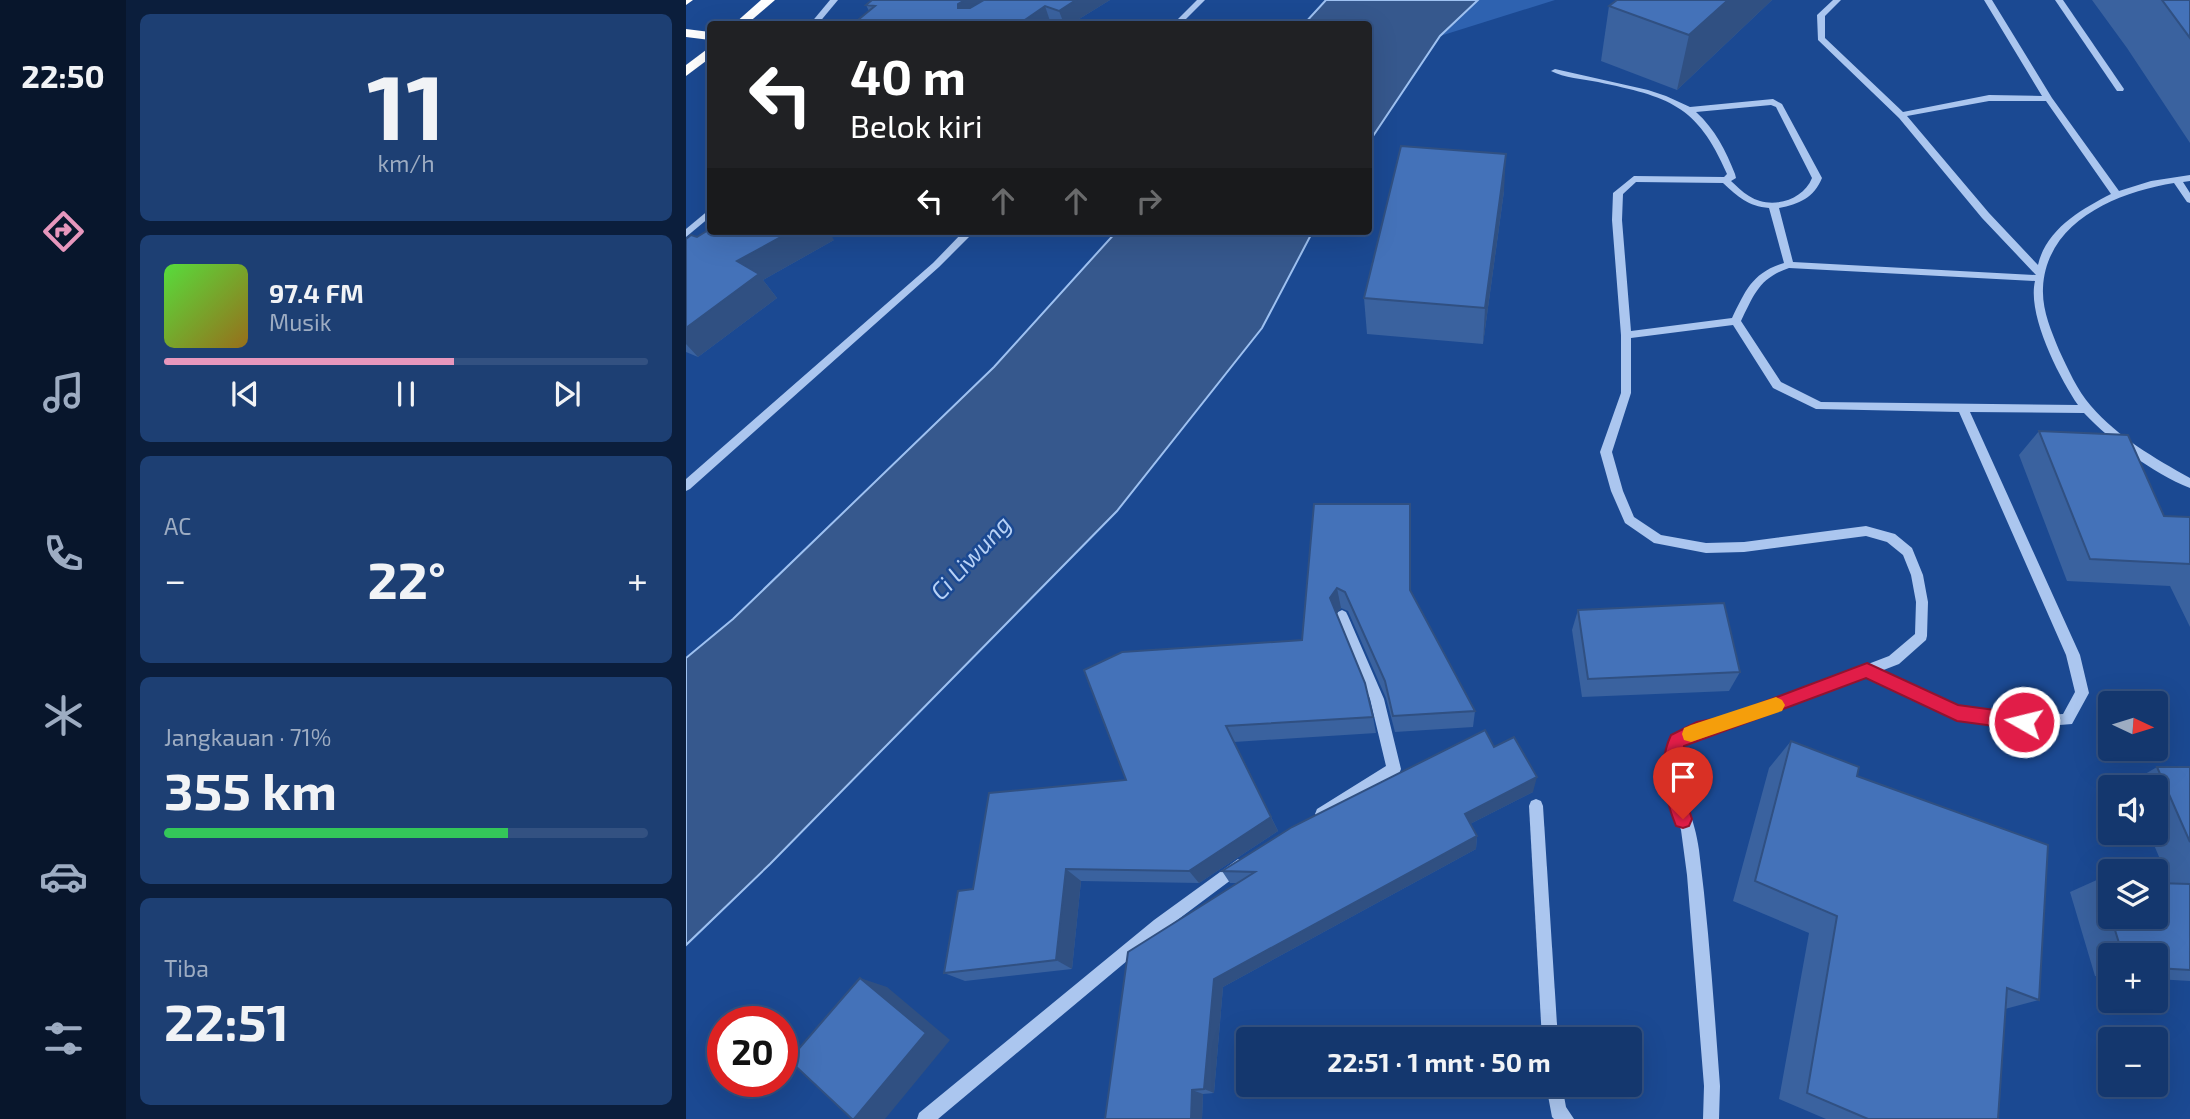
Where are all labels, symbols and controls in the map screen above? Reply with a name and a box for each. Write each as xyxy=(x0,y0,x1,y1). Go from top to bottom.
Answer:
text: 40 m xyxy=(850,46,966,105)
text: 11 xyxy=(367,49,445,158)
icon: left xyxy=(735,49,826,140)
text: 22:50 xyxy=(21,56,105,94)
text: Belok kiri xyxy=(850,106,983,144)
text: km/h xyxy=(377,149,435,177)
icon: left xyxy=(911,182,949,220)
icon: ahead xyxy=(984,182,1022,220)
icon: ahead xyxy=(1057,182,1095,220)
icon: right xyxy=(1130,182,1168,220)
icon: directions xyxy=(39,207,88,256)
text: 97.4 FM xyxy=(269,277,364,308)
text: Musik xyxy=(269,308,331,336)
icon: music xyxy=(39,368,88,417)
icon: previous xyxy=(226,375,264,413)
icon: pause xyxy=(387,375,425,413)
icon: next xyxy=(548,375,586,413)
water label: Ci Liwung xyxy=(924,509,1016,605)
text: AC xyxy=(164,512,191,540)
icon: phone xyxy=(39,529,88,578)
text: 22° xyxy=(367,547,446,609)
text: − xyxy=(164,556,186,602)
text: + xyxy=(627,556,648,602)
position arrow xyxy=(1987,685,2061,759)
icon: climate xyxy=(39,691,88,740)
north arrow xyxy=(2098,691,2168,761)
map controls xyxy=(2098,691,2168,1097)
text: Jangkauan · 71% xyxy=(164,723,331,751)
pin xyxy=(1653,747,1713,819)
text: 355 km xyxy=(164,758,337,820)
icon: arrive xyxy=(1664,758,1702,796)
button: sound xyxy=(2098,775,2168,845)
icon: car xyxy=(39,852,88,901)
button: layers xyxy=(2098,859,2168,929)
button: + xyxy=(2098,943,2168,1013)
text: Tiba xyxy=(164,954,209,982)
text: 22:51 xyxy=(164,989,289,1051)
speed limit sign: 20 xyxy=(707,1006,798,1097)
icon: filters xyxy=(39,1014,88,1063)
button: − xyxy=(2098,1027,2168,1097)
text: 22:51 · 1 mnt · 50 m xyxy=(1327,1046,1551,1077)

